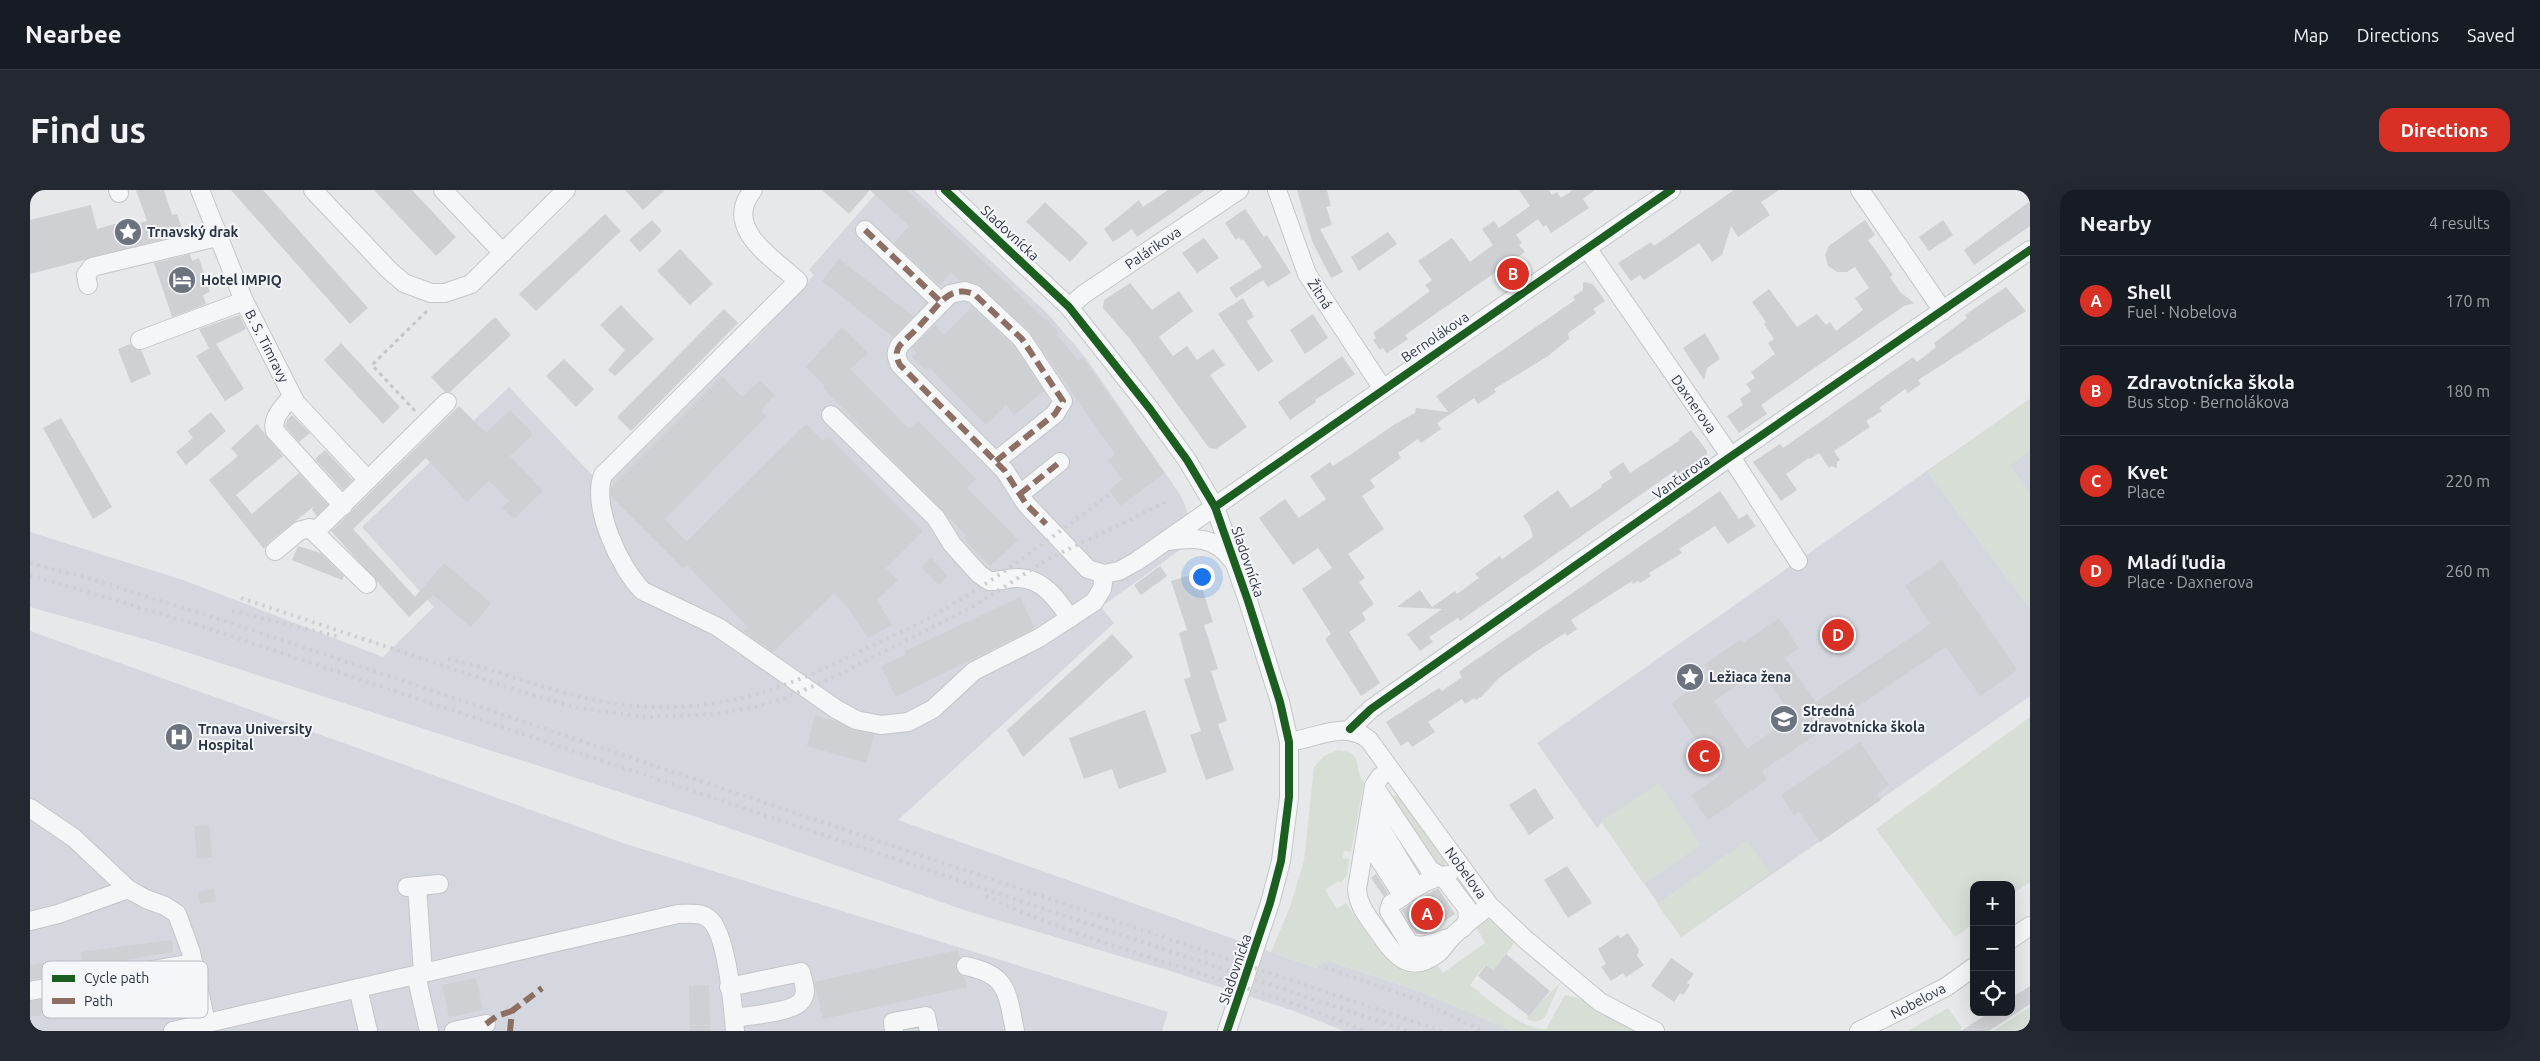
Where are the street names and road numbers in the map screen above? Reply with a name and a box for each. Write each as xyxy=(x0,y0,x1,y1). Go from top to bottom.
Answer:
street label: Sladovnícka xyxy=(978,202,1042,264)
street label: Palárikova xyxy=(1122,223,1184,273)
street label: Žitná xyxy=(1305,276,1336,312)
street label: B. S. Timravy xyxy=(242,307,292,385)
street label: Bernolákova xyxy=(1398,309,1472,365)
street label: Daxnerova xyxy=(1668,372,1720,436)
street label: Vančurova xyxy=(1649,452,1713,502)
street label: Sladovnícka xyxy=(1228,525,1268,599)
street label: Nobelova xyxy=(1442,844,1490,902)
street label: Sladovnícka xyxy=(1215,932,1255,1006)
street label: Nobelova xyxy=(1888,980,1948,1022)

